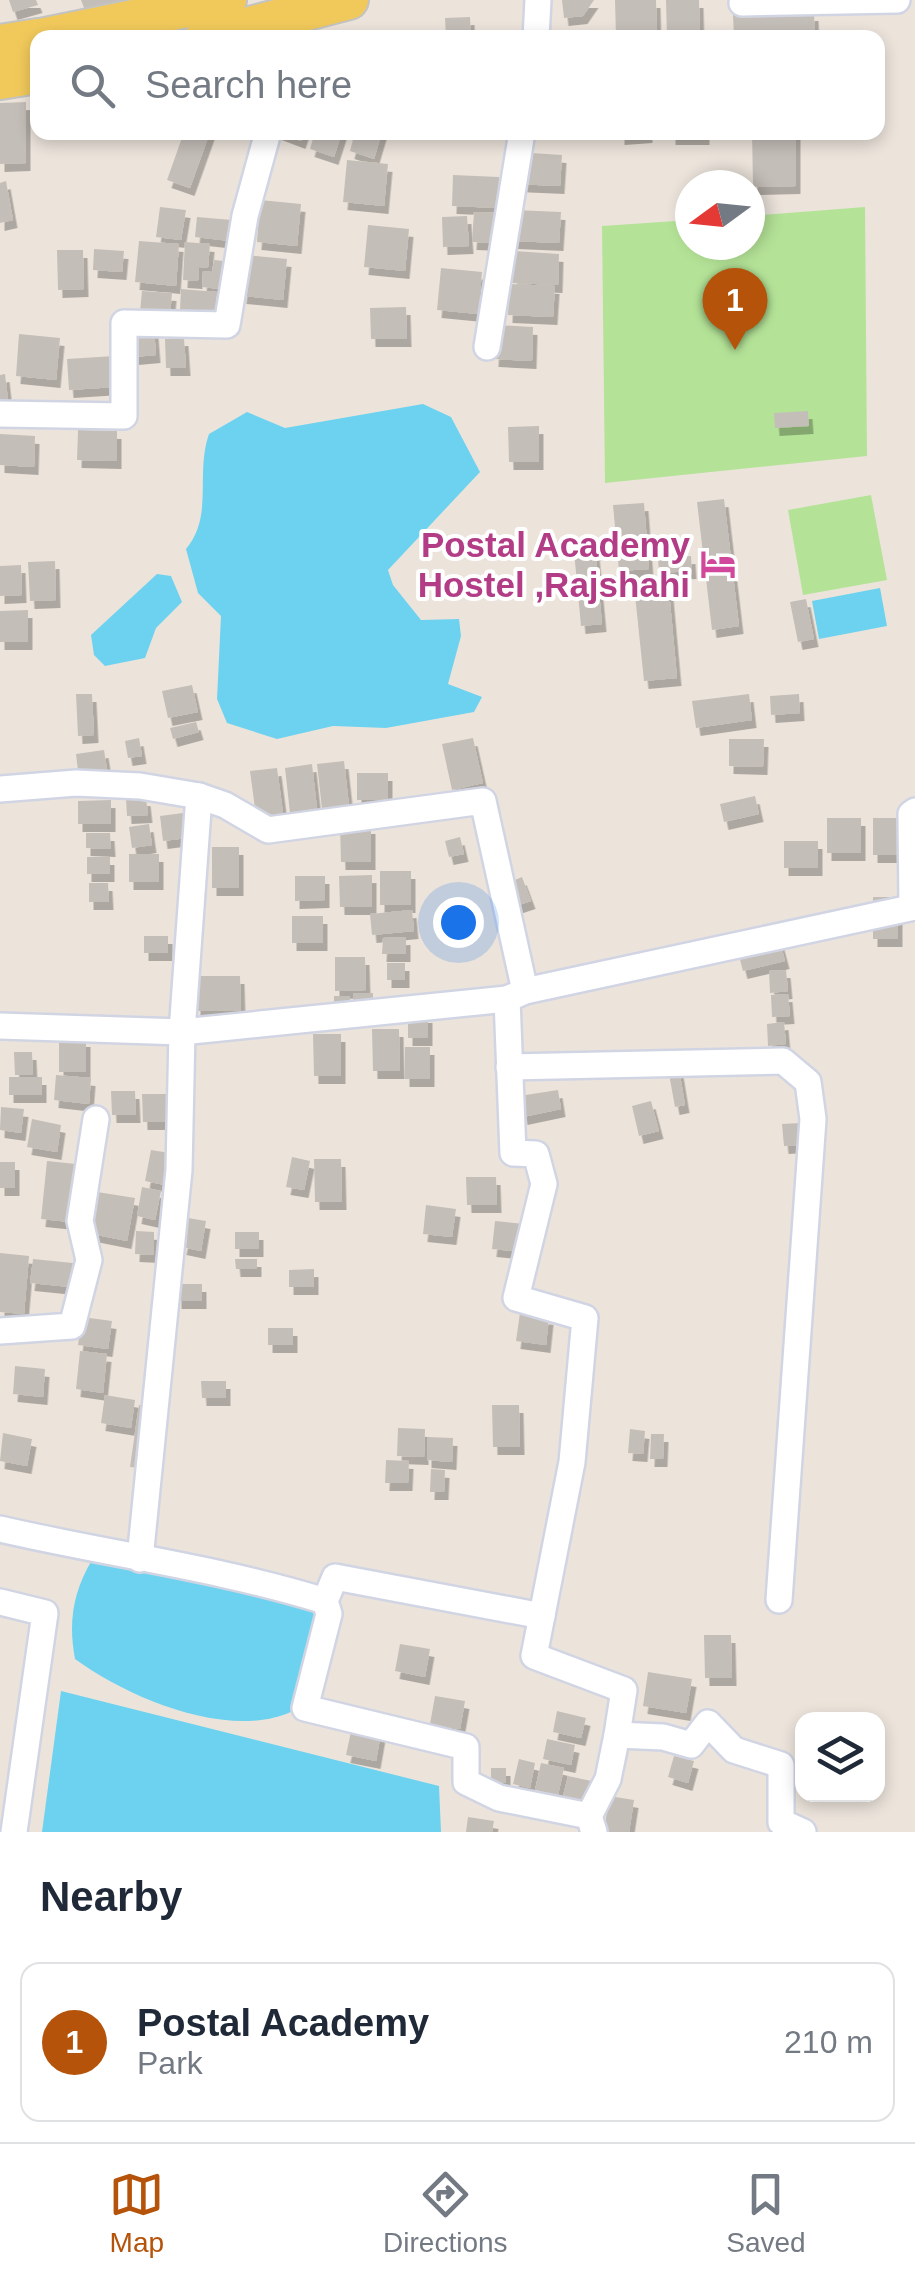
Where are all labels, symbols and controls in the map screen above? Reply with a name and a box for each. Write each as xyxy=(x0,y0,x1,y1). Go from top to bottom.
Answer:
search box xyxy=(30,30,885,140)
icon: search xyxy=(65,58,120,113)
text: Search here xyxy=(145,64,352,106)
north arrow xyxy=(675,170,765,260)
pin: 1 xyxy=(702,268,768,350)
place label: Postal Academy Hostel ,Rajshahi xyxy=(418,525,691,604)
hotel icon: Postal Academy Hostel ,Rajshahi xyxy=(699,545,737,583)
your location xyxy=(433,897,484,948)
map controls xyxy=(795,1712,885,1802)
button: layers xyxy=(795,1712,885,1802)
text: Nearby xyxy=(40,1873,182,1920)
text: Postal Academy xyxy=(137,2002,429,2044)
text: 1 xyxy=(66,2024,83,2060)
text: 210 m xyxy=(784,2024,873,2060)
text: Park xyxy=(137,2045,203,2081)
tab: Map xyxy=(109,2167,164,2259)
tab: Directions xyxy=(383,2167,508,2259)
tab: Saved xyxy=(726,2167,806,2259)

